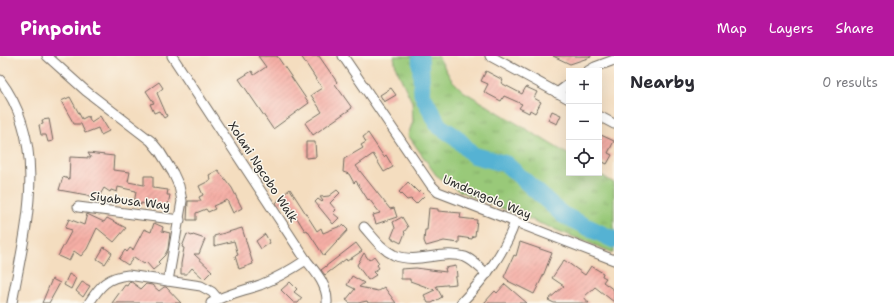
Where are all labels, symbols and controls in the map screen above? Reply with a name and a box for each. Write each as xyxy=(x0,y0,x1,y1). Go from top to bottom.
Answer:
text: Pinpoint xyxy=(20,16,101,41)
text: Map xyxy=(717,19,747,37)
text: Layers xyxy=(769,19,813,37)
text: Share xyxy=(835,19,874,37)
map controls xyxy=(566,68,602,176)
button: + xyxy=(566,68,602,104)
text: Nearby xyxy=(630,71,695,93)
text: 0 results xyxy=(822,74,878,91)
button: − xyxy=(566,104,602,140)
street label: Xolani Ngcobo Walk xyxy=(224,119,302,226)
button: locate xyxy=(566,140,602,176)
street label: Umdongolo Way xyxy=(440,171,534,223)
street label: Siyabusa Way xyxy=(89,188,171,214)

